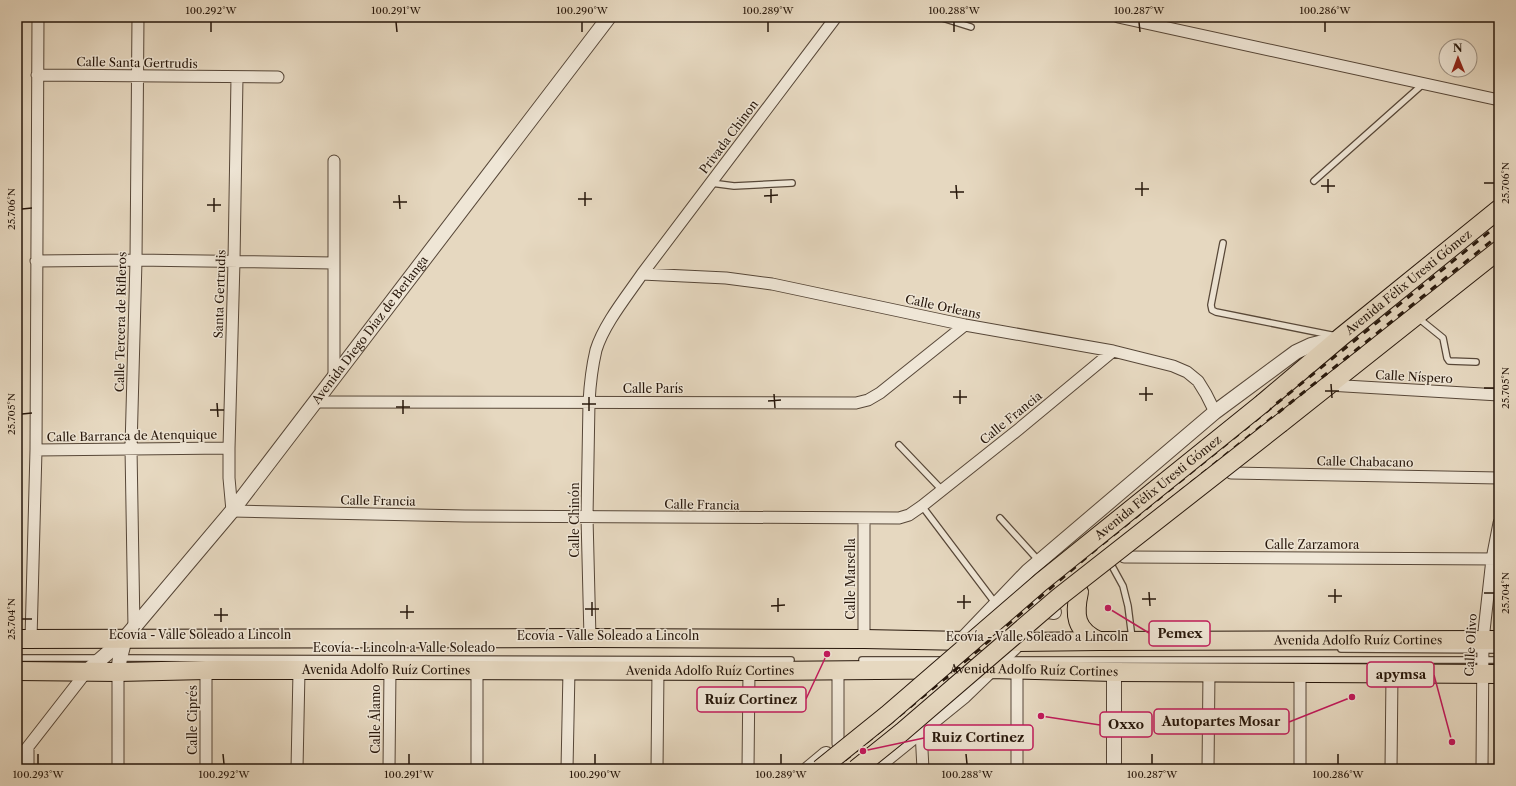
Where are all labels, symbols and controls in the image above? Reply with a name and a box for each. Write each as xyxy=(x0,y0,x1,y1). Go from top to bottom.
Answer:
text: 100.292°W xyxy=(186,4,238,17)
text: 100.291°W xyxy=(371,4,422,17)
text: 100.290°W xyxy=(556,4,609,17)
text: 100.289°W xyxy=(742,4,795,17)
text: 100.288°W xyxy=(928,4,981,17)
text: 100.287°W xyxy=(1114,4,1165,17)
text: 100.286°W xyxy=(1300,4,1352,17)
north arrow xyxy=(1438,38,1478,78)
text: N xyxy=(1453,41,1463,55)
street label: Calle Santa Gertrudis xyxy=(76,54,198,71)
street label: Privada Chinon xyxy=(696,96,762,177)
text: 25.706°N xyxy=(1499,162,1512,204)
text: 25.706°N xyxy=(5,188,18,230)
street label: Avenida Félix Uresti Gómez xyxy=(1341,226,1474,338)
street label: Santa Gertrudis xyxy=(210,249,229,339)
street label: Calle Tercera de Rifleros xyxy=(112,252,129,392)
street label: Avenida Diego Díaz de Berlanga xyxy=(308,252,431,408)
street label: Calle Orleans xyxy=(904,291,982,322)
street label: Calle Níspero xyxy=(1375,367,1453,386)
text: 25.705°N xyxy=(1499,367,1512,409)
street label: Calle París xyxy=(623,381,683,396)
street label: Calle Francia xyxy=(977,388,1045,447)
text: 25.705°N xyxy=(5,393,18,435)
street label: Calle Barranca de Atenquique xyxy=(47,427,218,444)
street label: Avenida Félix Uresti Gómez xyxy=(1091,432,1224,543)
street label: Calle Chabacano xyxy=(1316,453,1414,470)
street label: Calle Chinón xyxy=(567,482,582,558)
street label: Calle Francia xyxy=(340,492,417,509)
street label: Calle Francia xyxy=(664,496,741,513)
street label: Calle Zarzamora xyxy=(1265,537,1360,552)
street label: Calle Marsella xyxy=(843,538,858,620)
text: 25.704°N xyxy=(1499,572,1512,614)
text: 25.704°N xyxy=(5,598,18,640)
street label: Calle Olivo xyxy=(1461,613,1480,677)
callout: Pemex xyxy=(1149,621,1210,646)
text: Pemex xyxy=(1158,625,1203,641)
street label: Ecovía - Valle Soleado a Lincoln xyxy=(109,627,292,642)
street label: Ecovía - Valle Soleado a Lincoln xyxy=(517,628,700,643)
street label: Ecovía - Valle Soleado a Lincoln xyxy=(946,629,1129,644)
street label: Avenida Adolfo Ruíz Cortines xyxy=(1273,632,1442,648)
street label: Ecovía - Lincoln a Valle Soleado xyxy=(313,640,495,655)
street label: Avenida Adolfo Ruíz Cortines xyxy=(949,661,1118,679)
street label: Avenida Adolfo Ruíz Cortines xyxy=(301,662,470,677)
callout: apymsa xyxy=(1367,662,1434,687)
street label: Avenida Adolfo Ruíz Cortines xyxy=(625,663,794,678)
text: apymsa xyxy=(1376,666,1427,682)
street label: Calle Álamo xyxy=(367,684,383,754)
street label: Calle Ciprés xyxy=(185,685,200,755)
callout: Ruíz Cortinez xyxy=(697,687,806,712)
text: Ruíz Cortinez xyxy=(705,691,797,707)
callout: Autopartes Mosar xyxy=(1154,709,1289,734)
callout: Oxxo xyxy=(1100,712,1152,737)
text: Autopartes Mosar xyxy=(1161,713,1281,729)
text: Oxxo xyxy=(1108,716,1144,732)
callout: Ruiz Cortinez xyxy=(924,725,1033,750)
text: Ruiz Cortinez xyxy=(932,729,1024,745)
text: 100.293°W xyxy=(13,768,64,781)
text: 100.292°W xyxy=(199,768,251,781)
text: 100.291°W xyxy=(384,768,435,781)
text: 100.290°W xyxy=(569,768,622,781)
text: 100.289°W xyxy=(755,768,808,781)
text: 100.288°W xyxy=(941,768,994,781)
text: 100.287°W xyxy=(1127,768,1178,781)
text: 100.286°W xyxy=(1313,768,1365,781)

